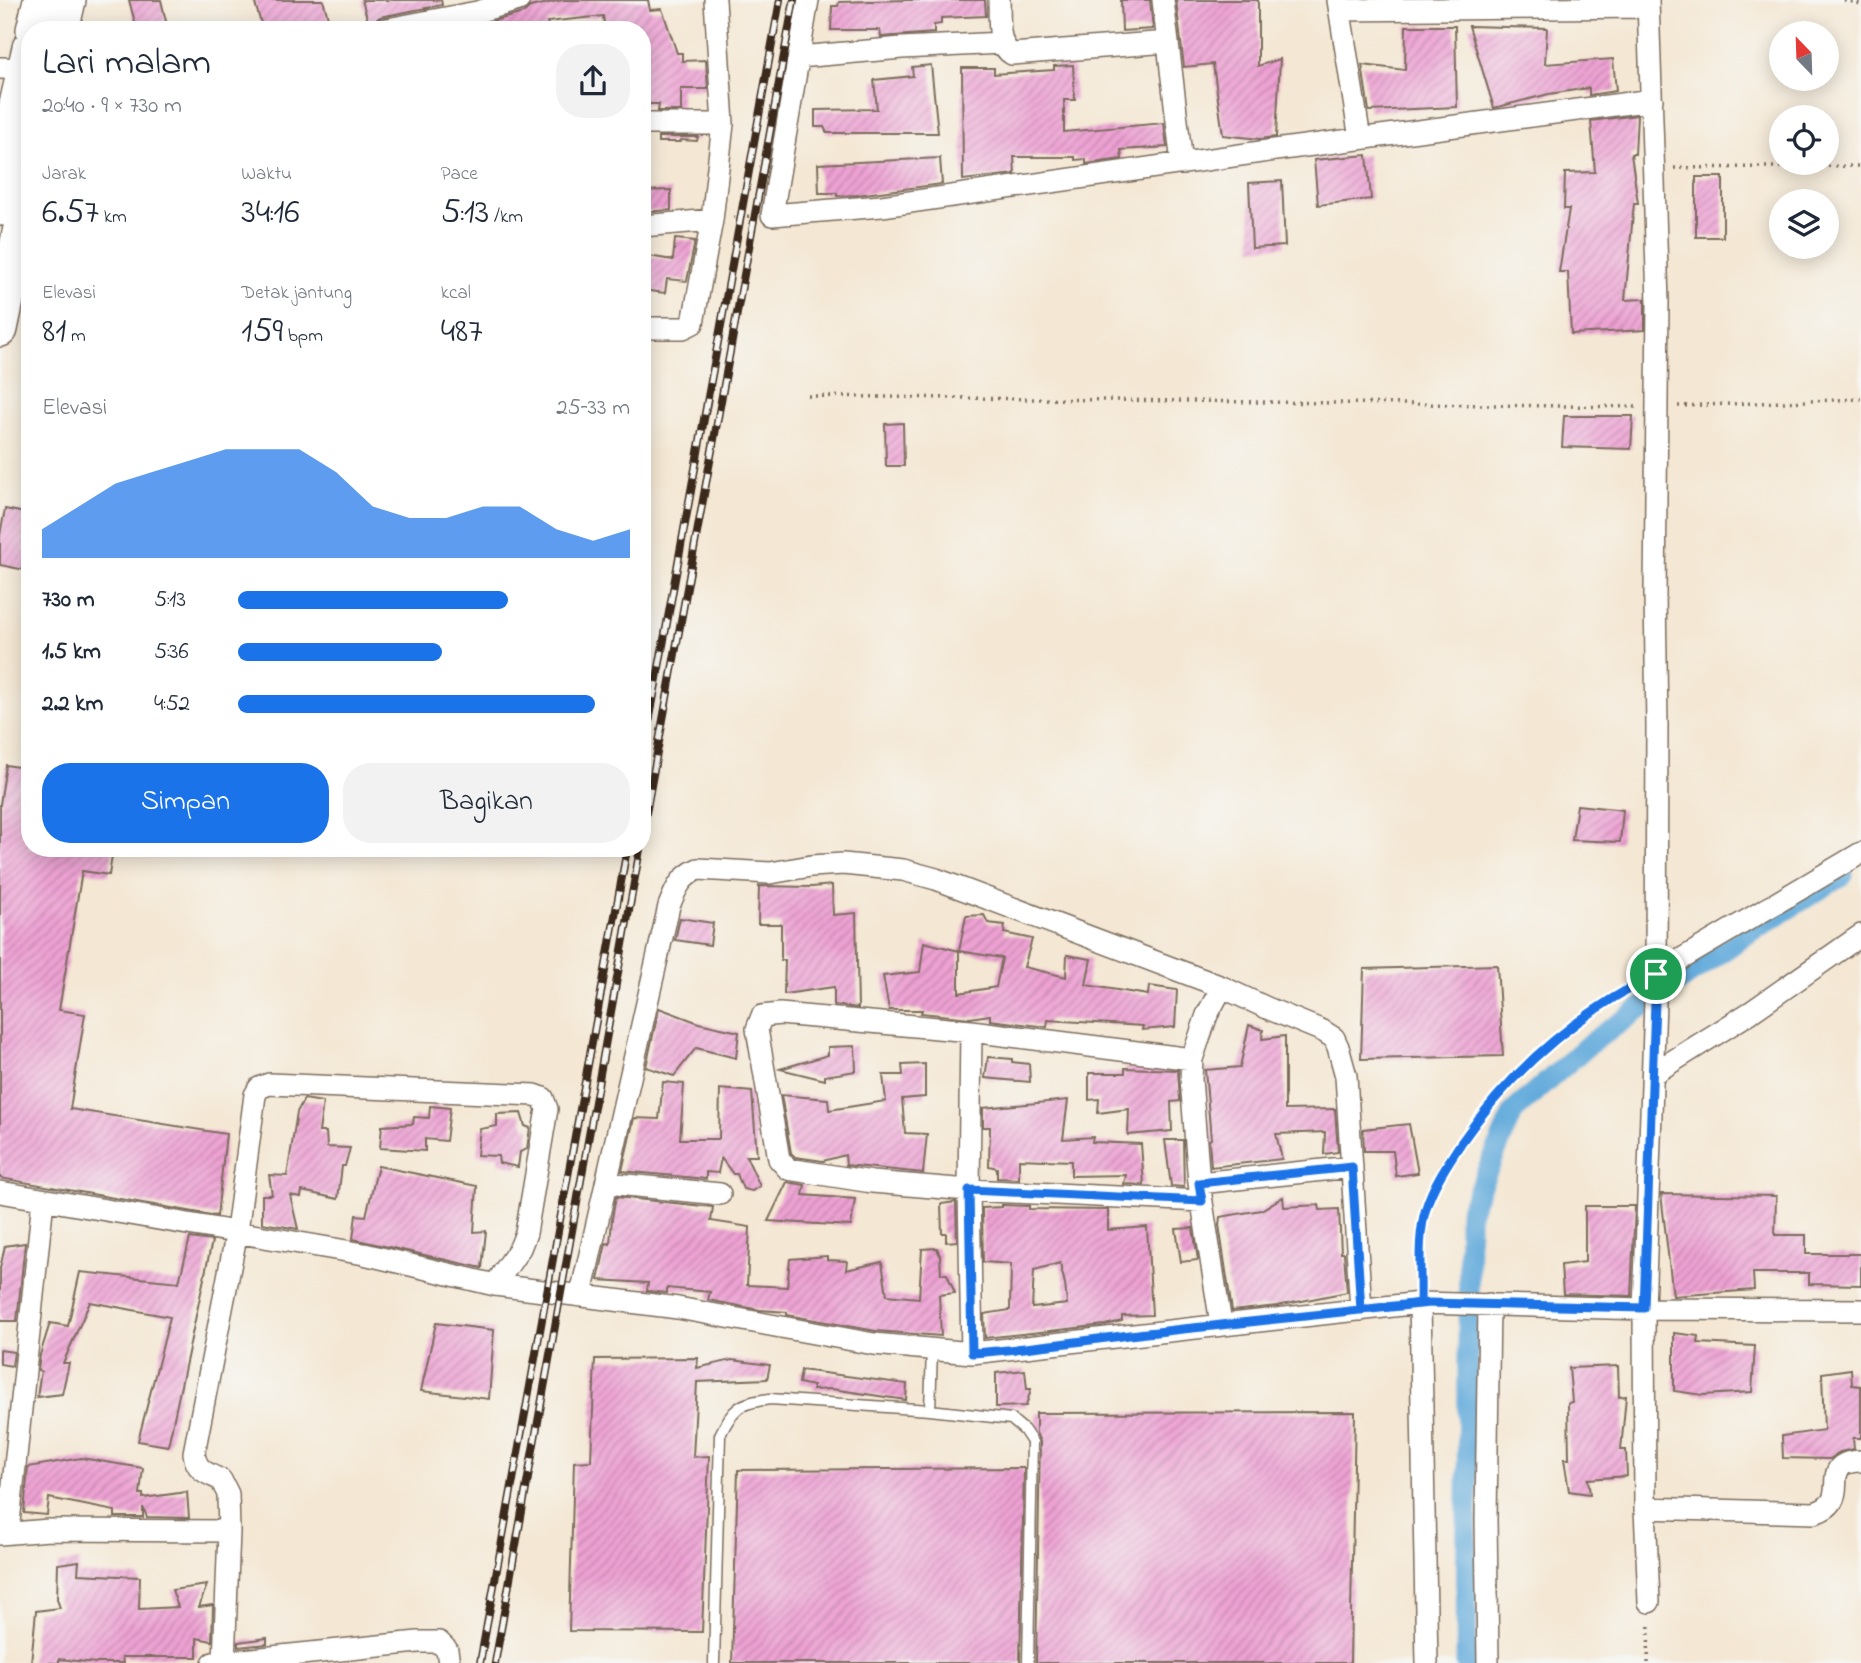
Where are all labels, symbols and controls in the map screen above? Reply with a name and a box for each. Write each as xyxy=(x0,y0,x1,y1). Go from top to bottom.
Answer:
north arrow xyxy=(1769,21,1839,91)
map controls xyxy=(1769,21,1839,259)
text: Lari malam xyxy=(42,36,211,92)
button: share xyxy=(556,44,630,118)
text: 20:40 · 9 × 730 m xyxy=(42,90,182,123)
button: locate xyxy=(1769,105,1839,175)
text: Jarak xyxy=(42,161,86,188)
text: Waktu xyxy=(241,161,292,188)
text: Pace xyxy=(441,161,478,188)
text: 6.57 xyxy=(42,188,99,239)
text: 34:16 xyxy=(241,188,300,239)
text: 5:13 xyxy=(441,188,489,239)
button: layers xyxy=(1769,189,1839,259)
text: km xyxy=(99,204,127,231)
text: /km xyxy=(489,204,523,231)
text: Elevasi xyxy=(42,280,96,307)
text: Detak jantung xyxy=(241,280,352,307)
text: kcal xyxy=(441,280,471,307)
text: 81 xyxy=(42,307,66,358)
text: 159 xyxy=(241,307,283,358)
text: 487 xyxy=(441,307,483,358)
text: m xyxy=(66,323,86,350)
text: bpm xyxy=(283,323,323,350)
text: Elevasi xyxy=(42,392,107,425)
text: 25–33 m xyxy=(556,392,630,425)
text: 730 m xyxy=(42,584,95,617)
text: 5:13 xyxy=(154,584,186,617)
text: 1.5 km xyxy=(42,636,101,669)
text: 5:36 xyxy=(154,636,189,669)
text: 2.2 km xyxy=(42,688,103,721)
text: 4:52 xyxy=(154,688,190,721)
button: Simpan xyxy=(42,763,329,843)
button: Bagikan xyxy=(343,763,630,843)
pin xyxy=(1626,944,1686,1004)
icon: arrive xyxy=(1637,955,1675,993)

